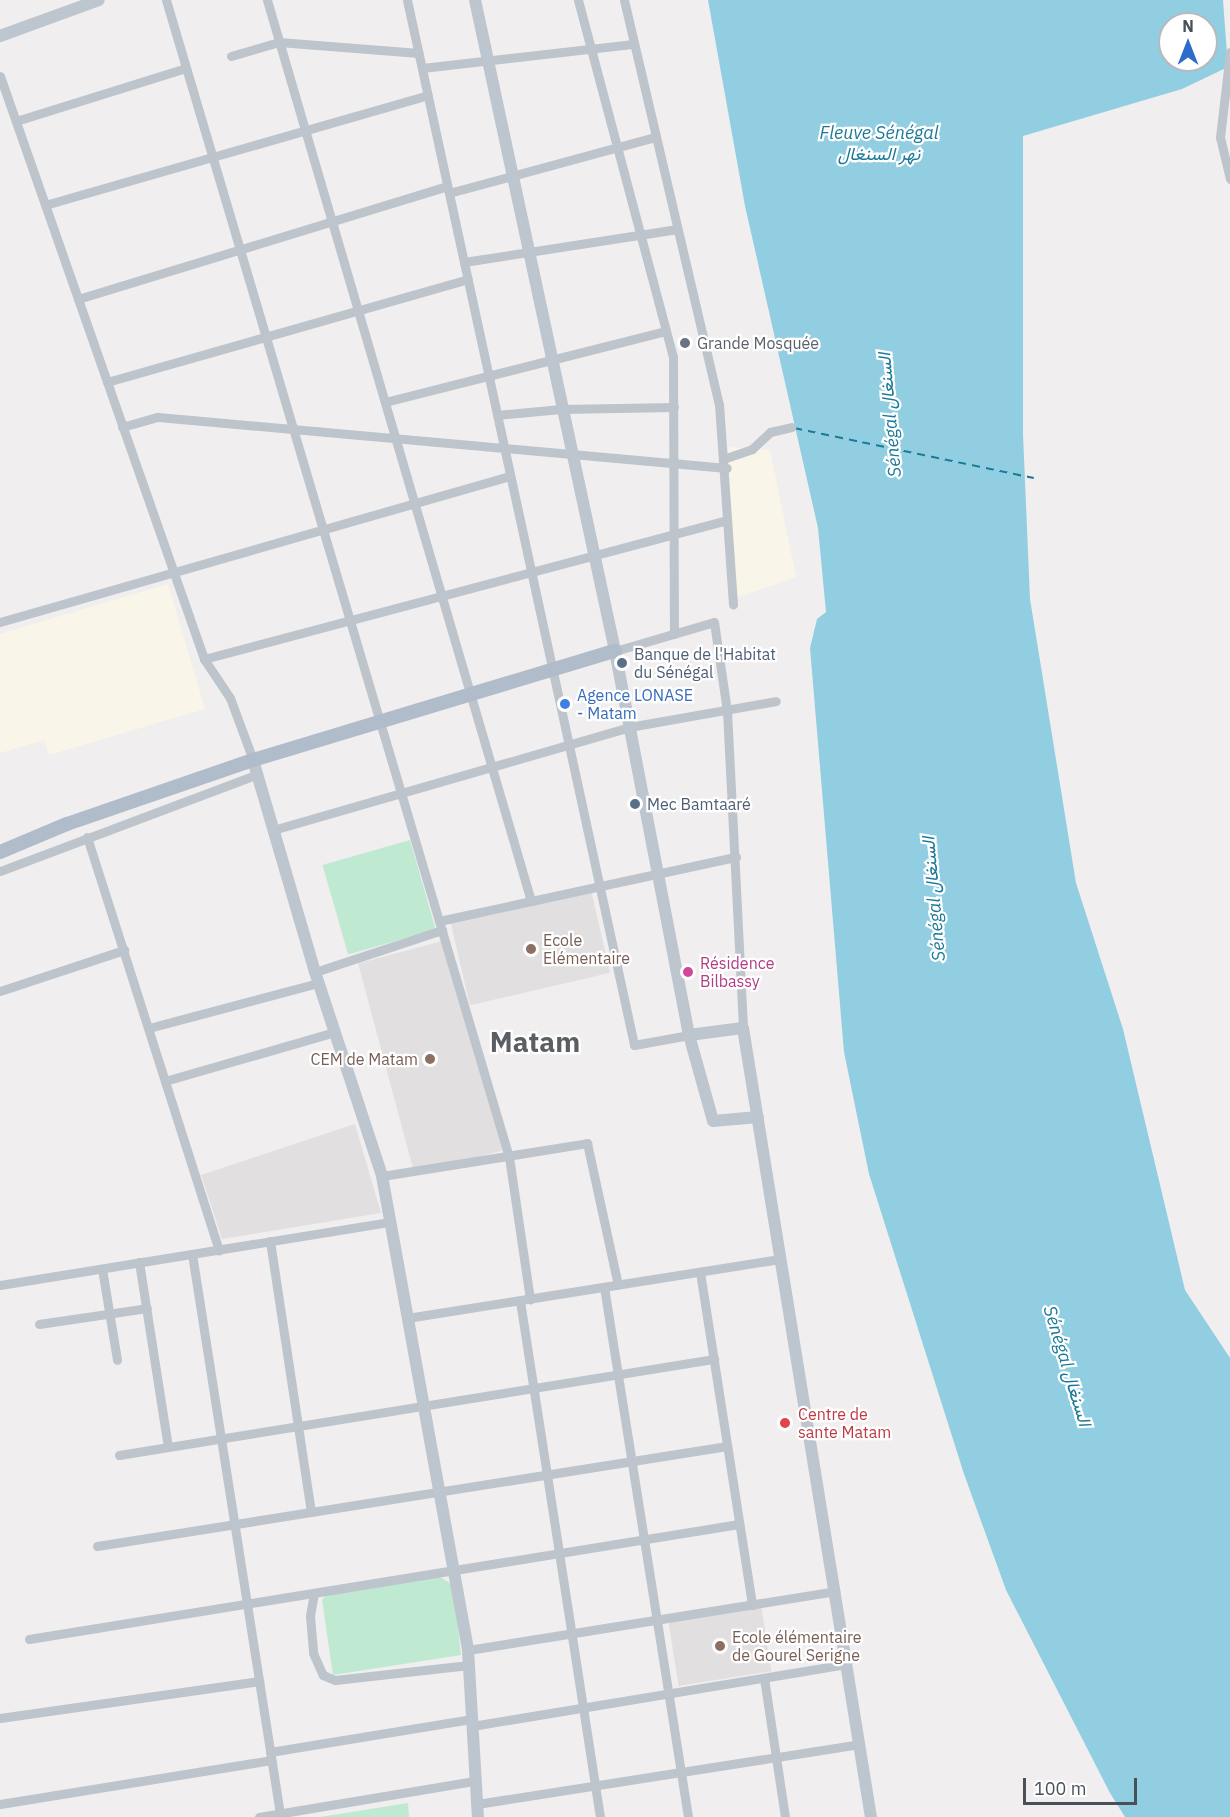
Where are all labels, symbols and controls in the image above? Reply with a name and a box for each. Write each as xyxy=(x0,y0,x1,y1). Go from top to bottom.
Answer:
north arrow xyxy=(1158,12,1218,72)
text: N xyxy=(1182,16,1194,36)
water label: Fleuve Sénégal نهر السنغال xyxy=(819,123,939,166)
place label: Grande Mosquée xyxy=(697,333,819,353)
marker: Grande Mosquée xyxy=(678,336,692,350)
water label: Sénégal السنغال xyxy=(874,352,906,478)
place label: Banque de l'Habitat du Sénégal xyxy=(634,644,776,682)
marker: Banque de l'Habitat du Sénégal xyxy=(615,656,629,670)
place label: Agence LONASE - Matam xyxy=(577,685,693,723)
marker: Agence LONASE - Matam xyxy=(558,697,572,711)
place label: Mec Bamtaaré xyxy=(647,794,751,814)
marker: Mec Bamtaaré xyxy=(628,797,642,811)
water label: Sénégal السنغال xyxy=(918,836,950,962)
place label: Ecole Elémentaire xyxy=(543,930,630,968)
marker: Ecole Elémentaire xyxy=(524,942,538,956)
place label: Résidence Bilbassy xyxy=(700,953,774,991)
marker: Résidence Bilbassy xyxy=(681,965,695,979)
district label: Matam xyxy=(490,1025,580,1059)
place label: CEM de Matam xyxy=(310,1049,418,1069)
marker: CEM de Matam xyxy=(423,1052,437,1066)
water label: Sénégal السنغال xyxy=(1038,1303,1096,1429)
place label: Centre de sante Matam xyxy=(798,1404,891,1442)
marker: Centre de sante Matam xyxy=(776,1414,794,1432)
place label: Ecole élémentaire de Gourel Serigne xyxy=(732,1627,861,1665)
marker: Ecole élémentaire de Gourel Serigne xyxy=(713,1639,727,1653)
scale bar xyxy=(1026,1766,1140,1804)
text: 100 m xyxy=(1034,1777,1086,1800)

